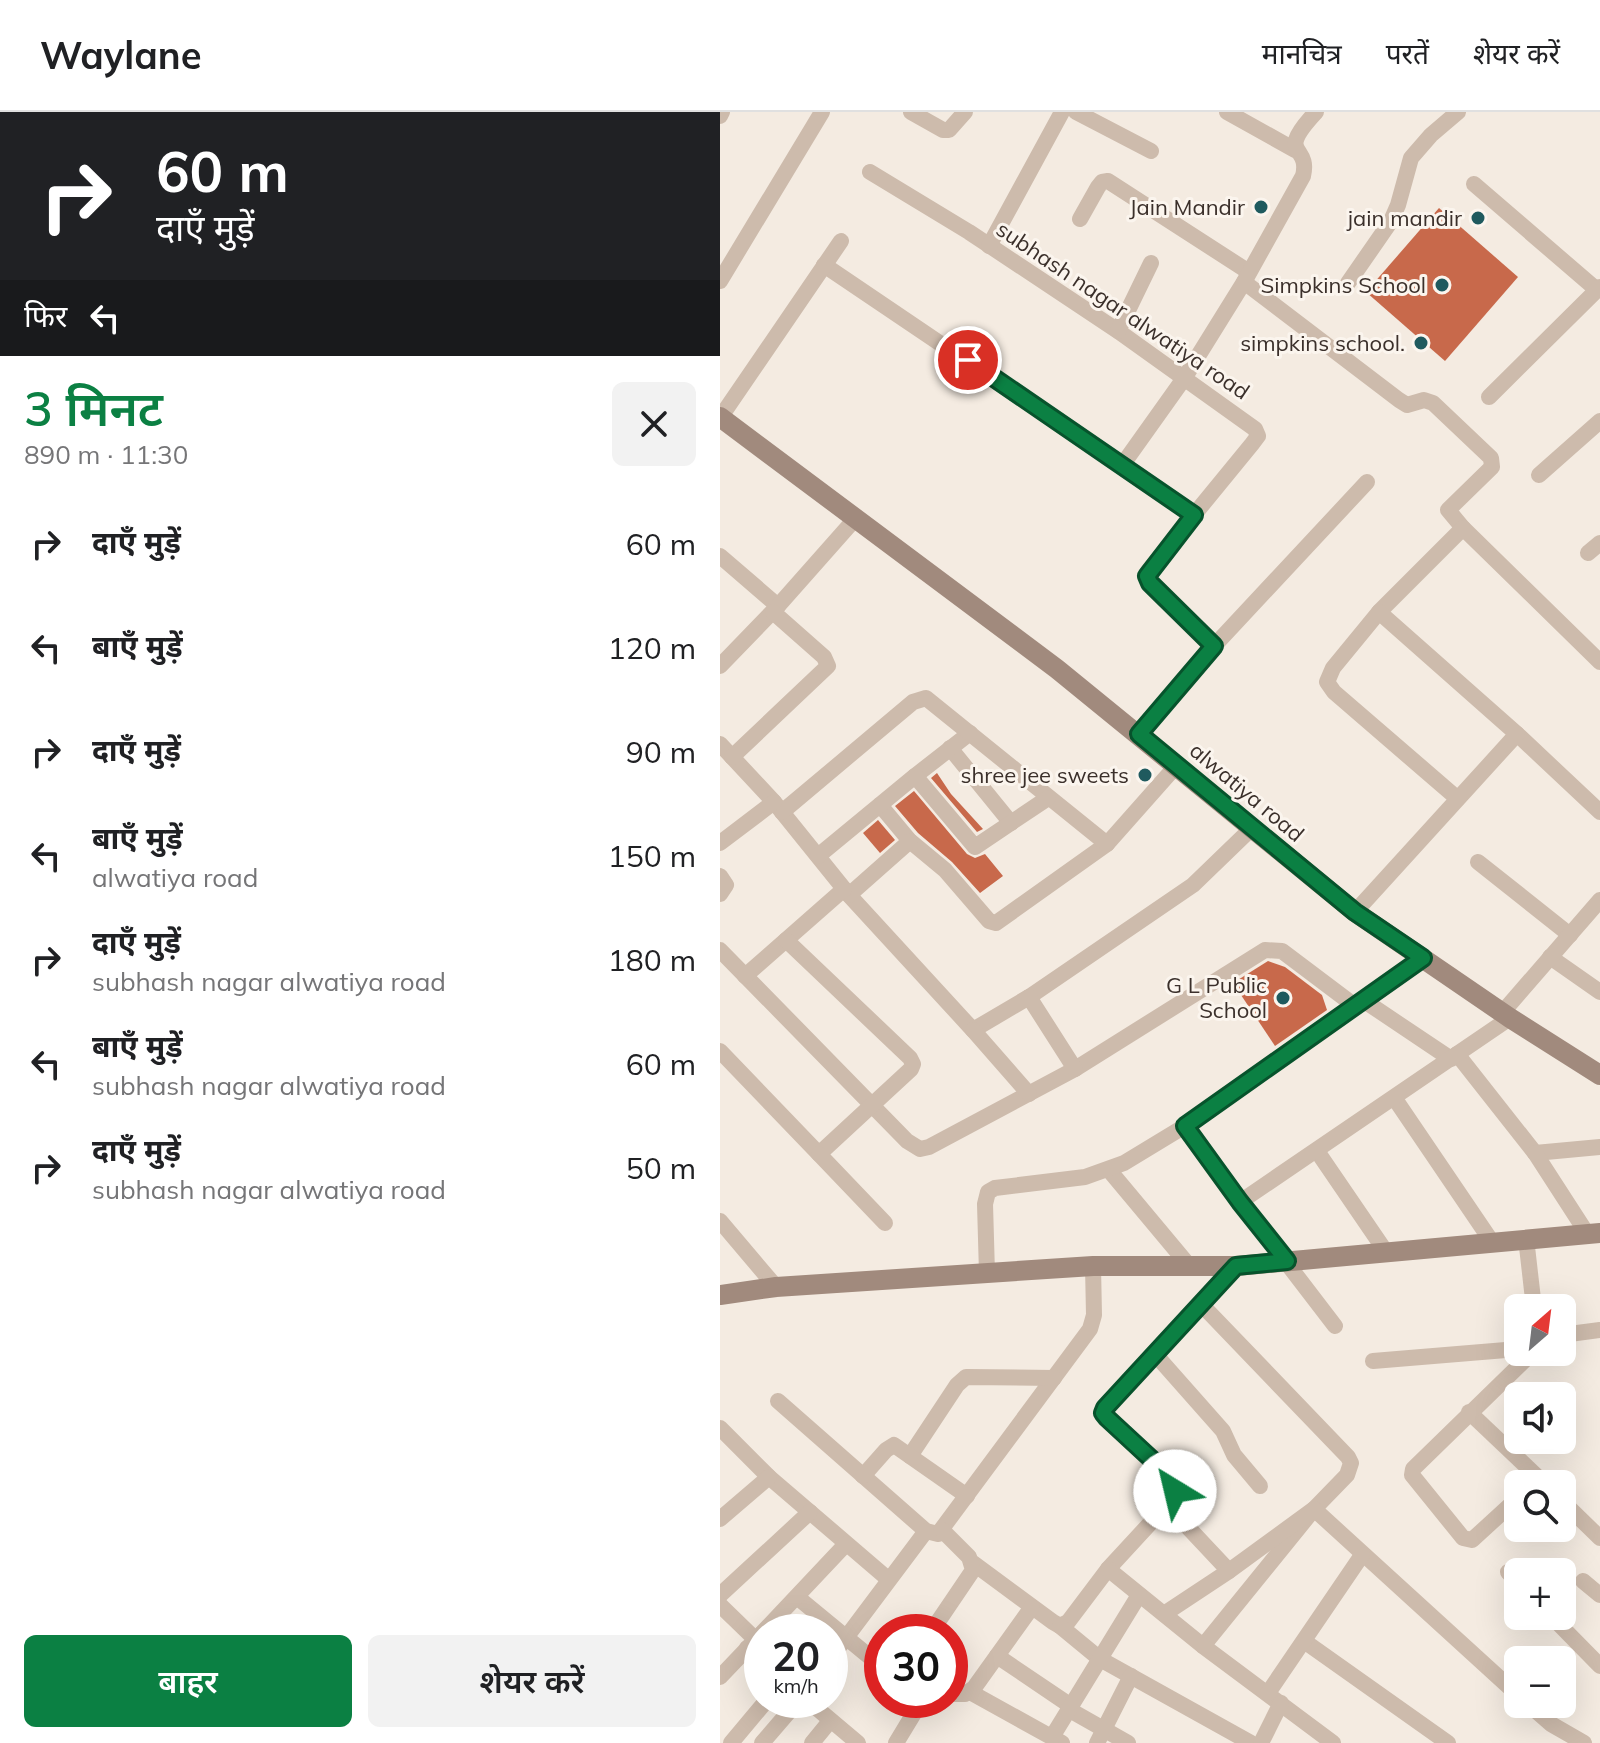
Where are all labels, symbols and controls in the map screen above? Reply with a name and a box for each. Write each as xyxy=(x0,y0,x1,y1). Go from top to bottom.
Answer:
text: Waylane xyxy=(40,31,202,79)
text: मानचित्र xyxy=(1262,36,1342,71)
text: परतें xyxy=(1386,36,1429,71)
text: शेयर करें xyxy=(1473,36,1560,71)
text: 60 m xyxy=(156,136,289,206)
icon: right xyxy=(24,144,128,248)
place label: Jain Mandir xyxy=(1129,193,1245,221)
marker: Jain Mandir xyxy=(1252,198,1270,216)
place label: jain mandir xyxy=(1346,204,1462,232)
text: दाएँ मुड़ें xyxy=(156,205,255,250)
marker: jain mandir xyxy=(1469,209,1487,227)
street label: subhash nagar alwatiya road xyxy=(991,215,1255,405)
place label: Simpkins School xyxy=(1261,271,1426,299)
marker: Simpkins School xyxy=(1433,276,1451,294)
icon: left xyxy=(83,296,127,340)
text: फिर xyxy=(24,297,67,335)
pin xyxy=(934,326,1002,394)
place label: simpkins school. xyxy=(1240,329,1405,357)
marker: simpkins school. xyxy=(1412,334,1430,352)
icon: arrive xyxy=(946,338,990,382)
text: 3 मिनट xyxy=(24,378,163,438)
button: close xyxy=(612,382,696,466)
text: 890 m · 11:30 xyxy=(24,438,188,471)
icon: right xyxy=(24,522,68,566)
text: दाएँ मुड़ें xyxy=(92,523,181,561)
text: 60 m xyxy=(626,525,696,563)
icon: left xyxy=(24,626,68,670)
text: बाएँ मुड़ें xyxy=(92,627,182,665)
text: 120 m xyxy=(608,629,696,667)
icon: right xyxy=(24,730,68,774)
text: दाएँ मुड़ें xyxy=(92,731,181,769)
text: 90 m xyxy=(626,733,696,771)
street label: alwatiya road xyxy=(1184,736,1310,848)
place label: shree jee sweets xyxy=(961,761,1129,789)
marker: shree jee sweets xyxy=(1136,766,1154,784)
text: बाएँ मुड़ें xyxy=(92,819,182,857)
icon: left xyxy=(24,834,68,878)
text: 150 m xyxy=(608,837,696,875)
text: alwatiya road xyxy=(92,861,258,894)
text: दाएँ मुड़ें xyxy=(92,923,181,961)
icon: right xyxy=(24,938,68,982)
text: 180 m xyxy=(608,941,696,979)
text: subhash nagar alwatiya road xyxy=(92,965,446,998)
place label: G L Public School xyxy=(1166,971,1267,1024)
marker: G L Public School xyxy=(1274,989,1292,1007)
text: बाएँ मुड़ें xyxy=(92,1027,182,1065)
icon: left xyxy=(24,1042,68,1086)
text: 60 m xyxy=(626,1045,696,1083)
text: subhash nagar alwatiya road xyxy=(92,1069,446,1102)
text: दाएँ मुड़ें xyxy=(92,1131,181,1169)
icon: right xyxy=(24,1146,68,1190)
text: 50 m xyxy=(626,1149,696,1187)
text: subhash nagar alwatiya road xyxy=(92,1173,446,1206)
north arrow xyxy=(1504,1294,1576,1366)
map controls xyxy=(1504,1294,1576,1718)
button: sound xyxy=(1504,1382,1576,1454)
position arrow xyxy=(1133,1449,1217,1533)
button: search xyxy=(1504,1470,1576,1542)
button: + xyxy=(1504,1558,1576,1630)
speed limit sign: 30 xyxy=(864,1614,968,1718)
text: 20 xyxy=(772,1631,820,1681)
button: बाहर xyxy=(24,1635,352,1727)
button: शेयर करें xyxy=(368,1635,696,1727)
button: − xyxy=(1504,1646,1576,1718)
text: km/h xyxy=(773,1673,819,1698)

